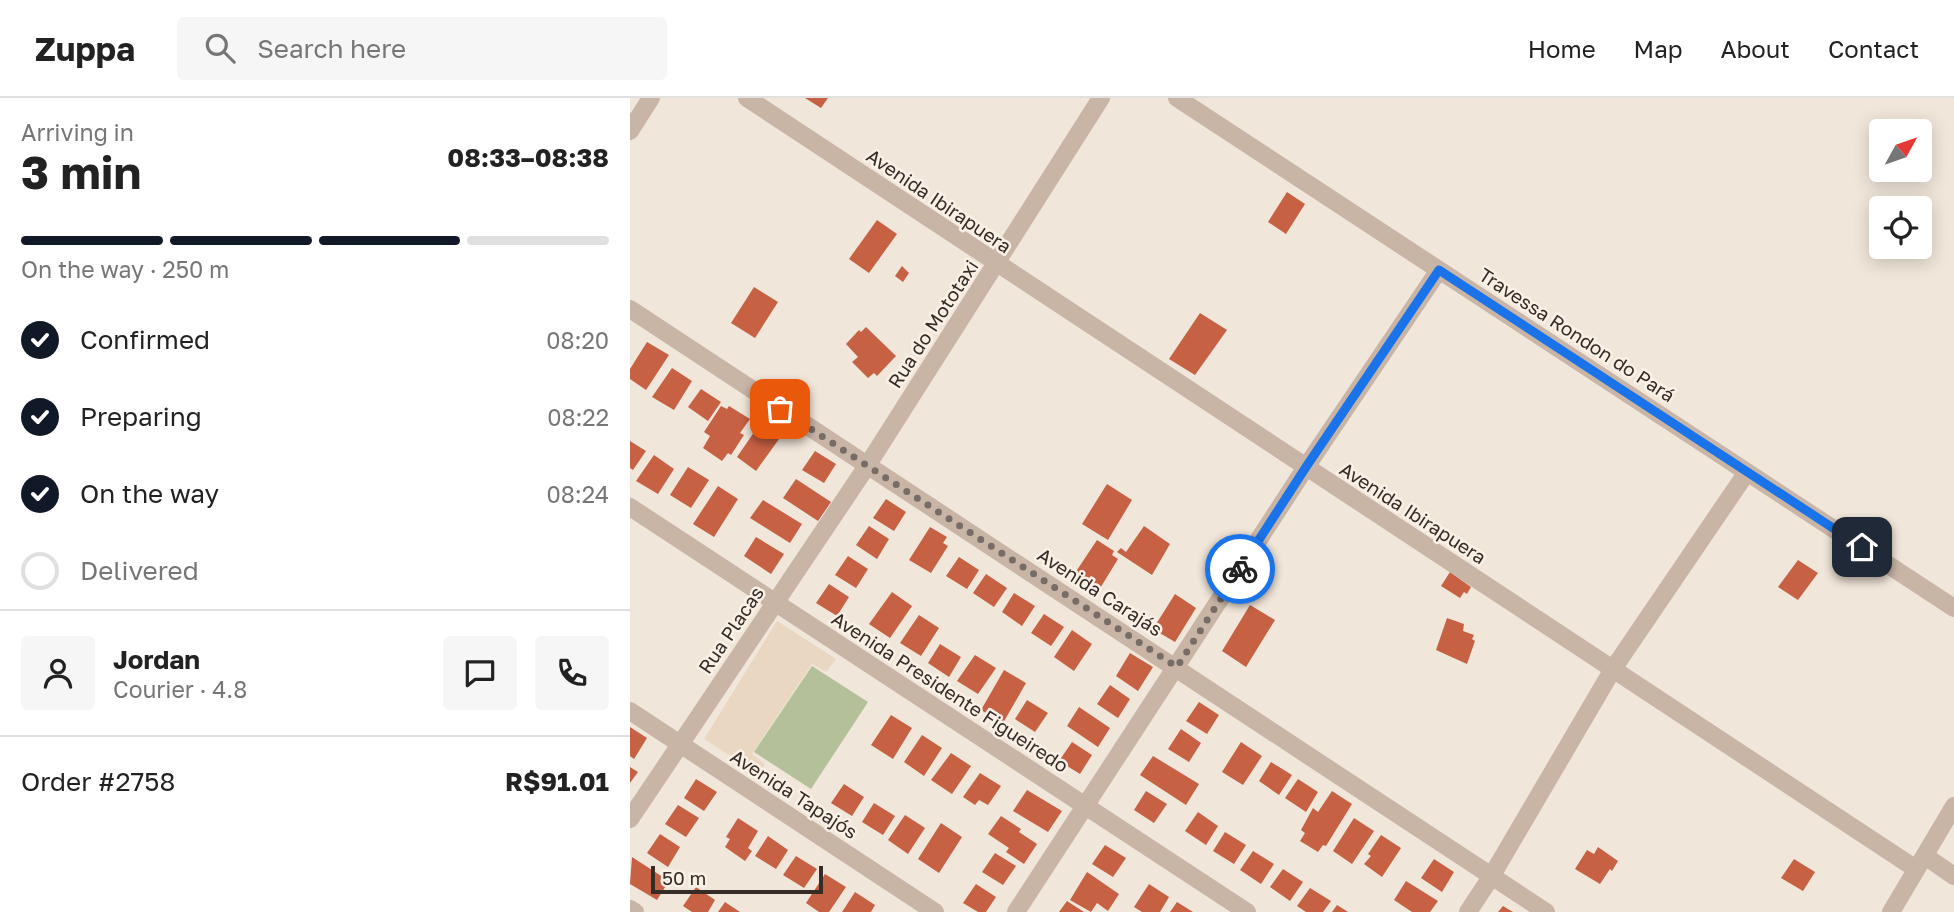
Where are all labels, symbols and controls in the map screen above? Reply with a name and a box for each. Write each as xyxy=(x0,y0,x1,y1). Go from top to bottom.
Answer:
search box xyxy=(177,17,667,80)
text: Zuppa xyxy=(35,29,135,68)
icon: search xyxy=(201,29,239,67)
text: Search here xyxy=(257,33,406,64)
text: Home xyxy=(1528,34,1596,63)
text: Map xyxy=(1634,34,1683,63)
text: About xyxy=(1721,34,1790,63)
text: Contact xyxy=(1828,34,1919,63)
text: Arriving in xyxy=(21,118,134,146)
north arrow xyxy=(1869,119,1932,182)
map controls xyxy=(1869,119,1932,259)
text: 08:33–08:38 xyxy=(447,142,609,173)
text: 3 min xyxy=(21,144,141,199)
street label: Avenida Ibirapuera xyxy=(863,144,1016,258)
button: locate xyxy=(1869,196,1932,259)
text: On the way · 250 m xyxy=(21,255,229,283)
street label: Rua do Mototaxi xyxy=(883,255,983,392)
street label: Travessa Rondon do Pará xyxy=(1475,263,1679,406)
icon: check xyxy=(21,321,59,359)
text: Confirmed xyxy=(80,324,210,355)
text: 08:20 xyxy=(546,326,609,354)
pin xyxy=(750,379,810,439)
icon: bag xyxy=(761,390,799,428)
icon: check xyxy=(21,398,59,436)
text: Preparing xyxy=(80,401,202,432)
text: 08:22 xyxy=(547,403,609,431)
street label: Avenida Ibirapuera xyxy=(1336,457,1491,568)
icon: check xyxy=(21,475,59,513)
text: On the way xyxy=(80,478,219,509)
text: 08:24 xyxy=(546,480,609,508)
pin xyxy=(1832,517,1892,577)
icon: home xyxy=(1843,528,1881,566)
courier xyxy=(1205,534,1275,604)
street label: Avenida Carajás xyxy=(1033,543,1167,641)
icon: bike xyxy=(1221,550,1259,588)
text: Delivered xyxy=(80,555,199,586)
street label: Rua Placas xyxy=(693,582,768,678)
street label: Avenida Presidente Figueiredo xyxy=(828,606,1073,777)
button: person xyxy=(21,636,95,710)
button: chat xyxy=(443,636,517,710)
button: phone xyxy=(535,636,609,710)
text: Jordan xyxy=(113,644,200,675)
text: Courier · 4.8 xyxy=(113,675,247,703)
street label: Avenida Tapajós xyxy=(727,744,862,843)
text: Order #2758 xyxy=(21,766,175,797)
text: R$91.01 xyxy=(505,766,609,797)
scale bar xyxy=(651,863,822,895)
text: 50 m xyxy=(662,866,706,889)

